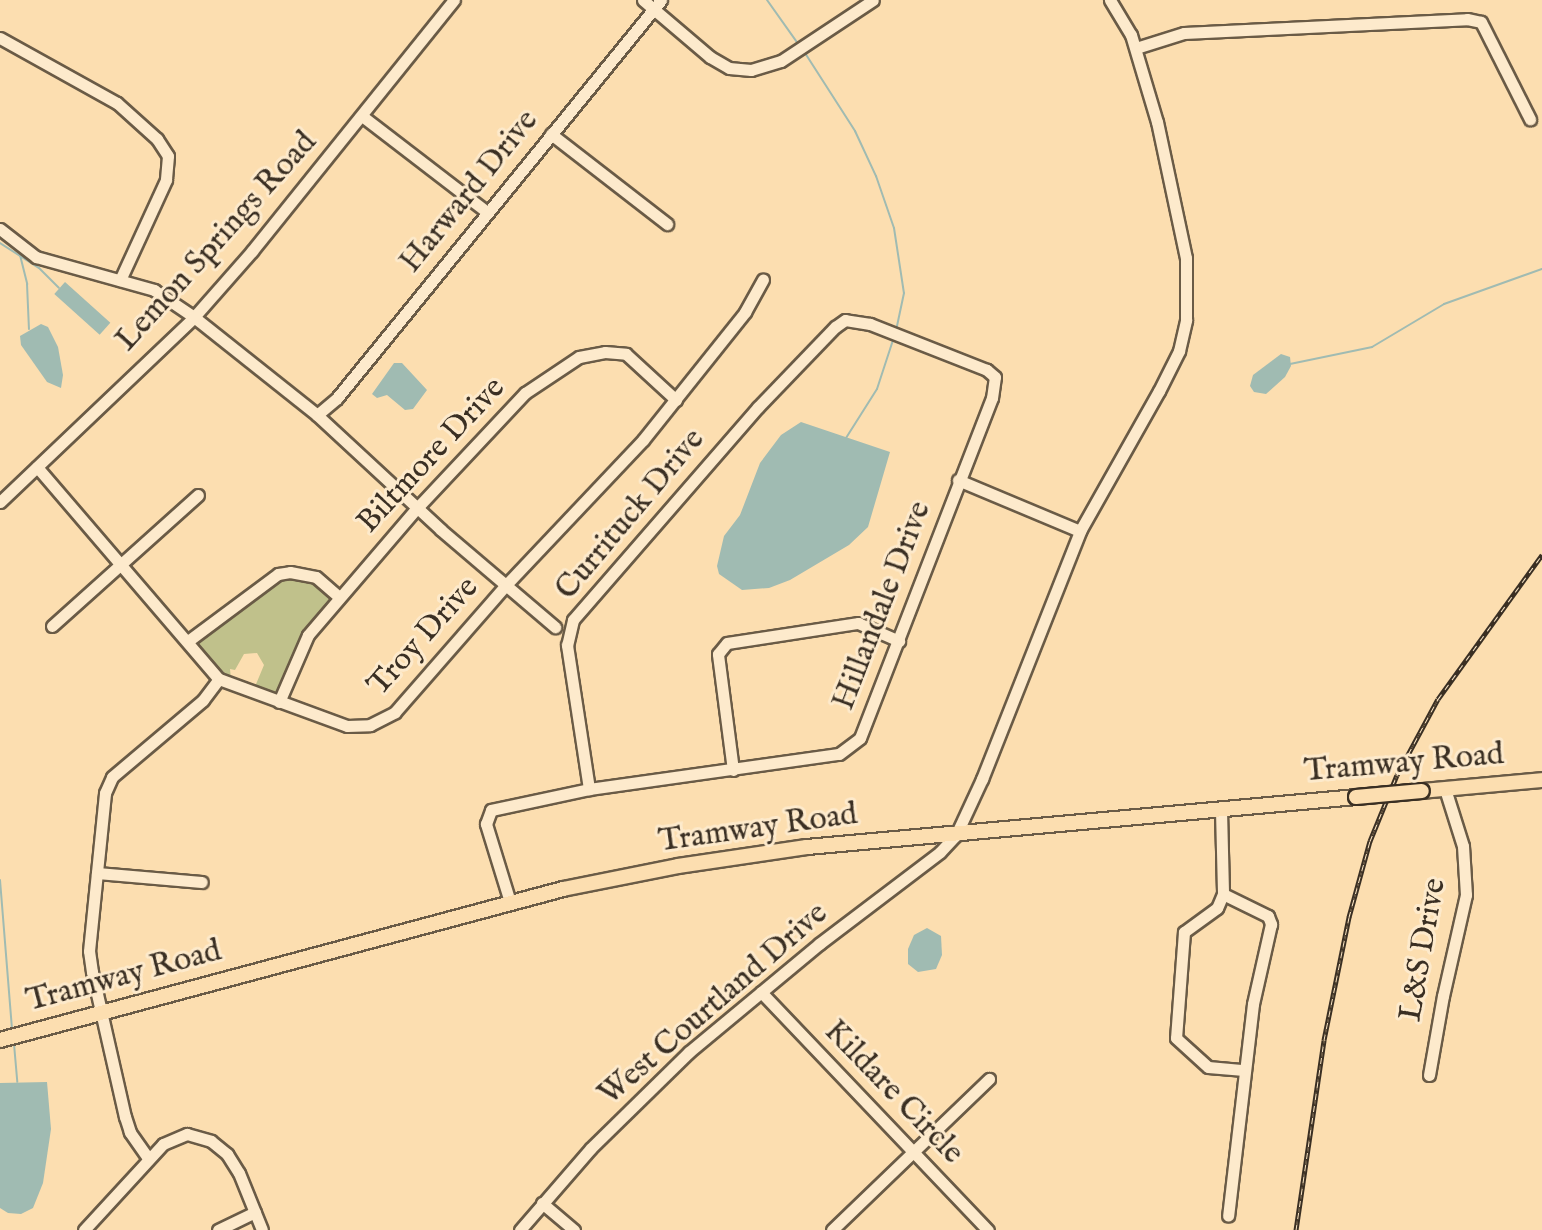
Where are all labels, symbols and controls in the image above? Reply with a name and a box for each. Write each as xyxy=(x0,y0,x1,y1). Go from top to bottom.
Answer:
street label: Harward Drive xyxy=(393,103,547,281)
street label: Lemon Springs Road xyxy=(108,124,326,360)
street label: Biltmore Drive xyxy=(350,370,514,542)
street label: Currituck Drive xyxy=(548,422,714,608)
street label: Hillandale Drive xyxy=(826,496,940,716)
street label: Troy Drive xyxy=(361,570,487,704)
street label: Tramway Road xyxy=(1303,736,1505,792)
street label: Tramway Road xyxy=(656,796,860,862)
street label: L&S Drive xyxy=(1393,875,1455,1025)
street label: West Courtland Drive xyxy=(592,895,836,1115)
street label: Tramway Road xyxy=(22,933,226,1021)
street label: Kildare Circle xyxy=(815,1013,971,1173)

